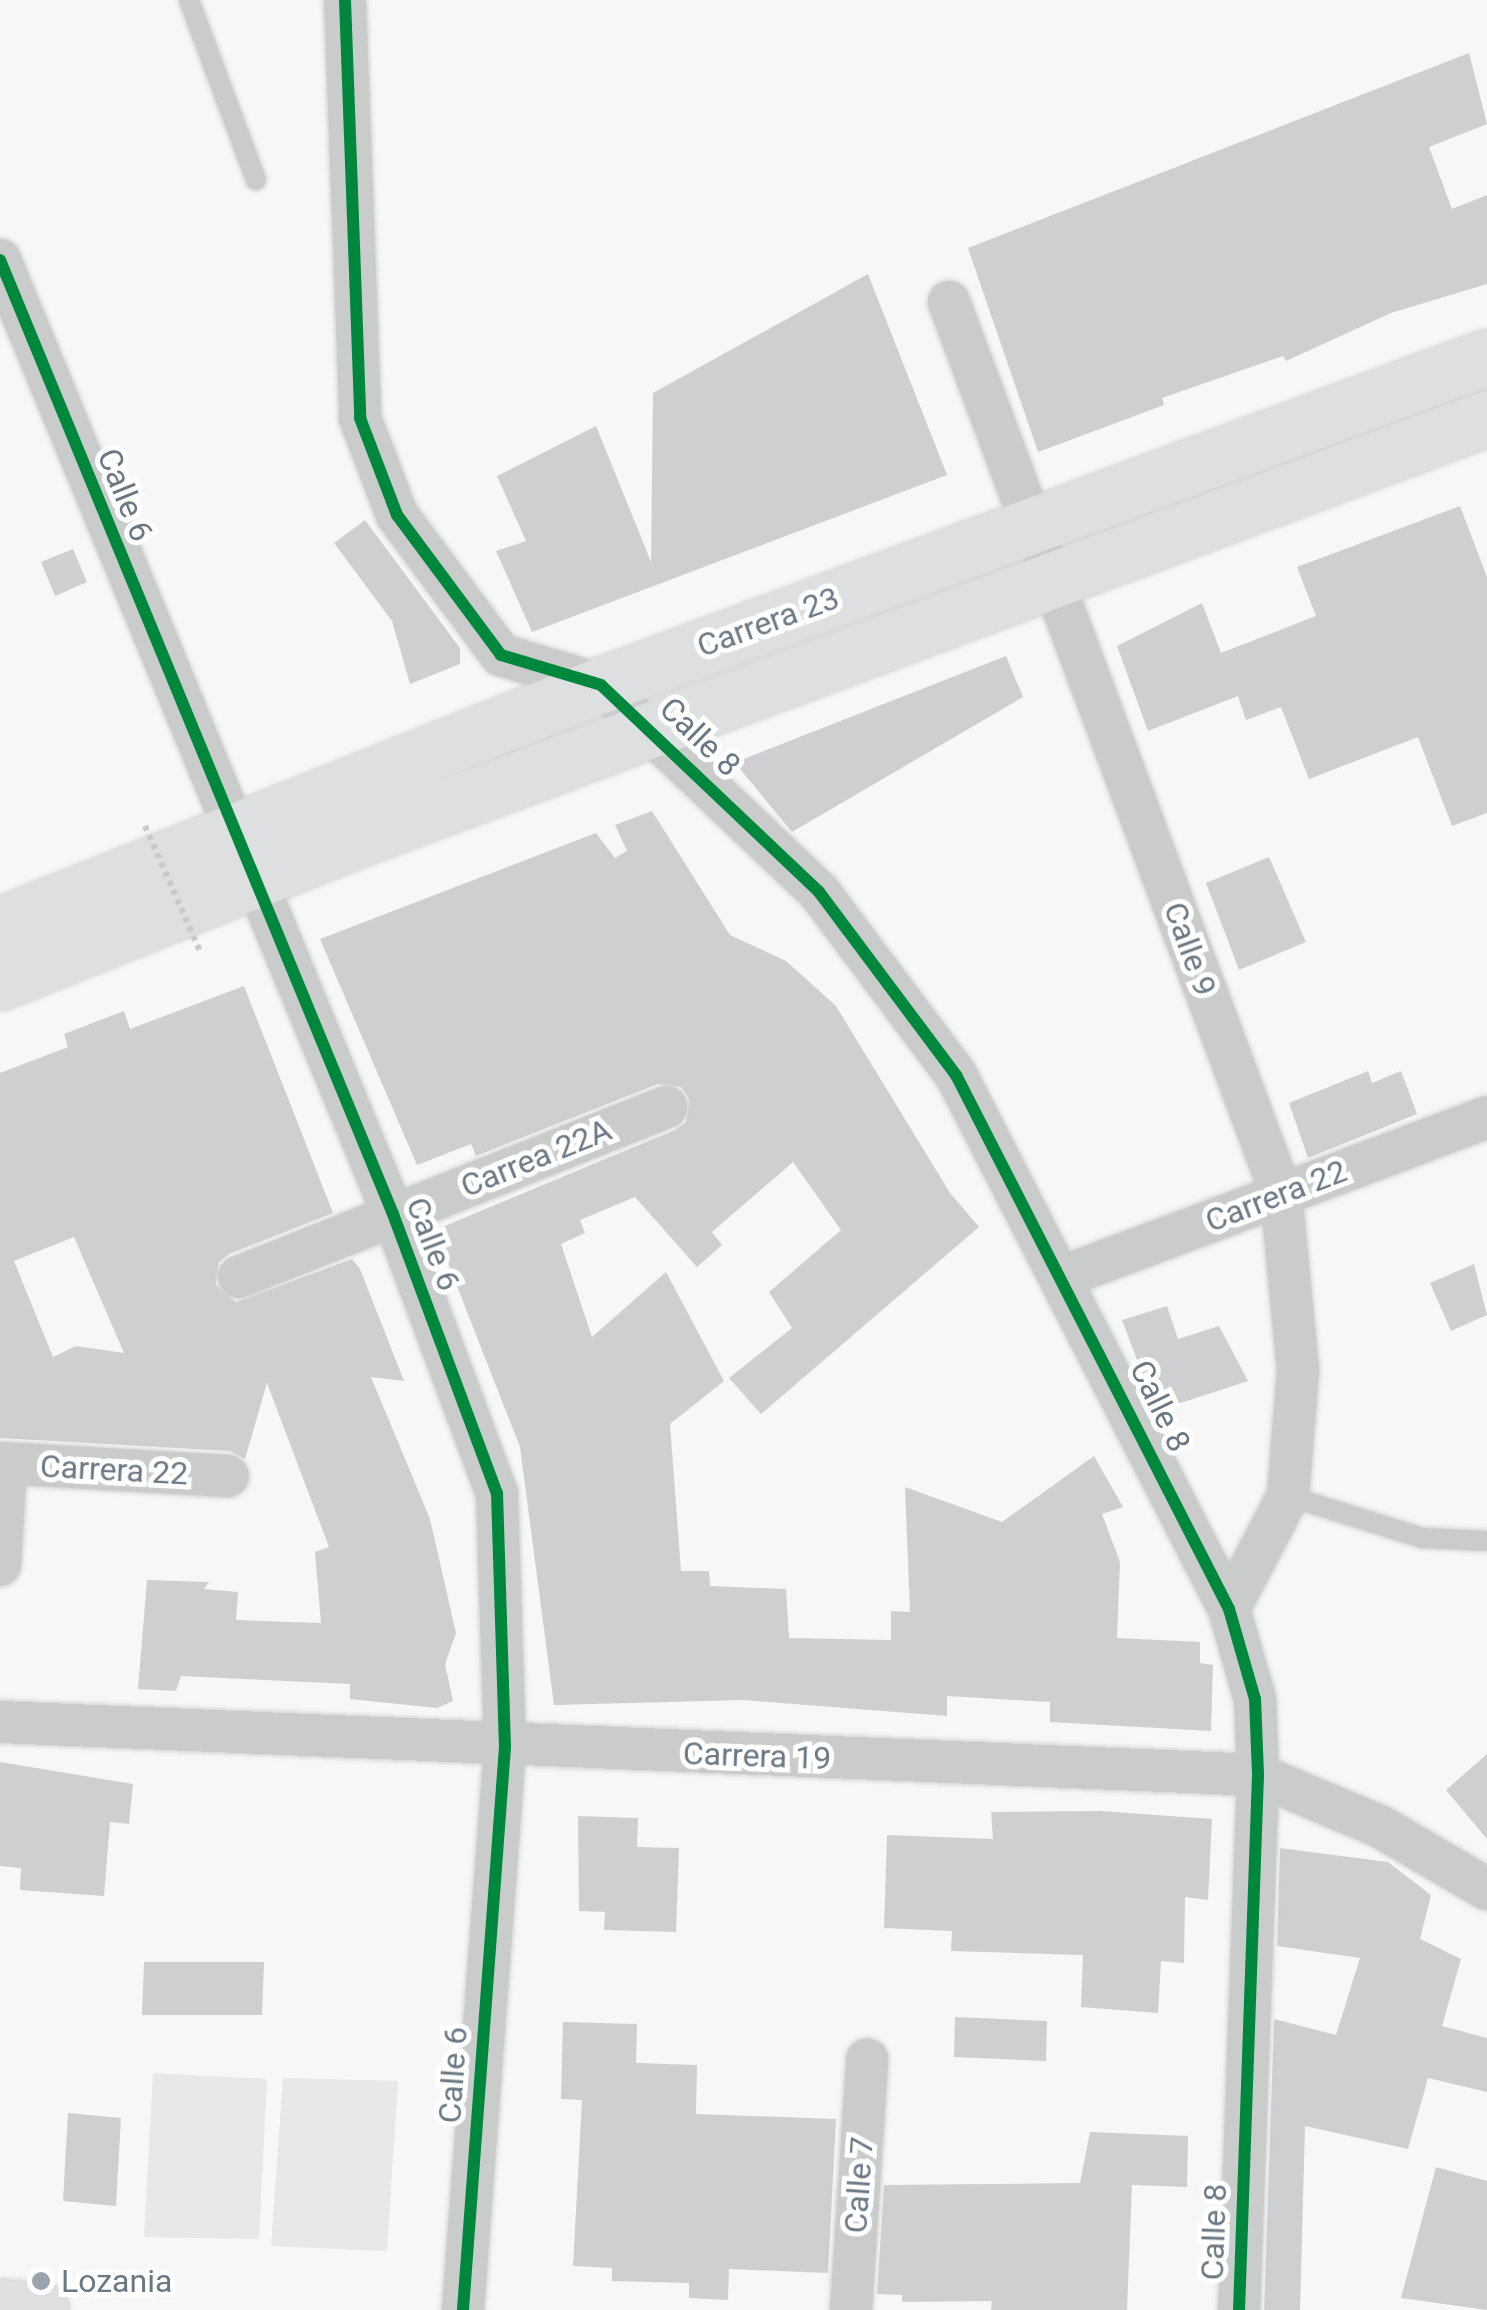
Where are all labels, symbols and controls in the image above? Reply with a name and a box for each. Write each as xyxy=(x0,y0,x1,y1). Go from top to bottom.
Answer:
street label: Calle 6 xyxy=(89,443,161,547)
street label: Carrera 23 xyxy=(692,579,844,665)
street label: Calle 8 xyxy=(652,690,748,784)
street label: Calle 9 xyxy=(1155,897,1225,1001)
street label: Carrea 22A xyxy=(455,1110,617,1206)
street label: Carrera 22 xyxy=(1200,1152,1352,1240)
street label: Calle 6 xyxy=(398,1192,468,1296)
street label: Calle 8 xyxy=(1122,1354,1198,1458)
street label: Carrera 22 xyxy=(39,1447,189,1493)
street label: Carrera 19 xyxy=(682,1734,832,1778)
street label: Calle 6 xyxy=(430,2025,476,2125)
street label: Calle 7 xyxy=(836,2135,882,2235)
street label: Calle 8 xyxy=(1193,2183,1235,2281)
place label: Lozania xyxy=(61,2262,172,2300)
marker: Lozania xyxy=(30,2270,52,2292)

